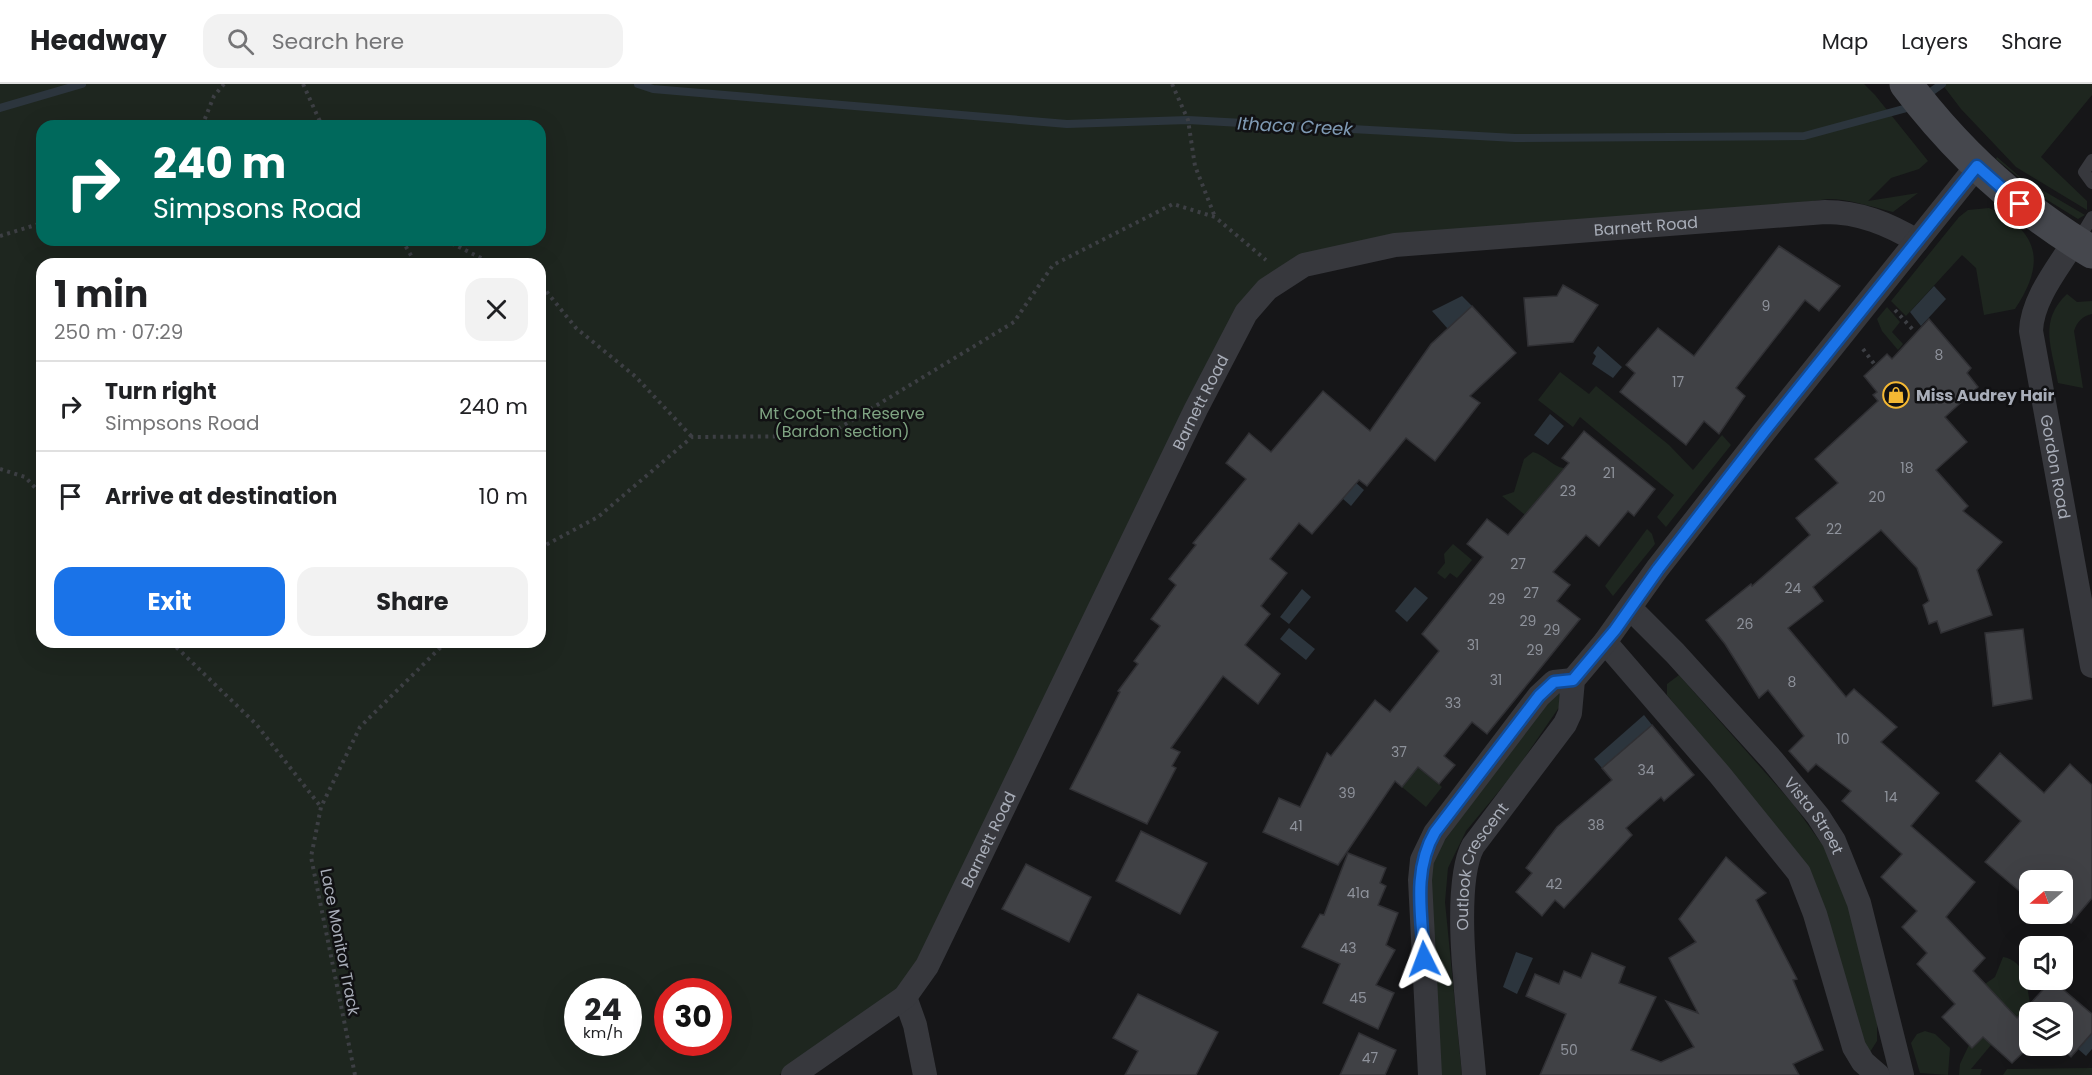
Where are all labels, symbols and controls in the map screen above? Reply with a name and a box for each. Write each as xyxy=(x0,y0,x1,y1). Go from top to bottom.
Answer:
search box xyxy=(203,14,623,68)
text: Headway xyxy=(30,21,167,60)
icon: search xyxy=(224,25,257,58)
text: Search here xyxy=(272,26,404,57)
text: Map xyxy=(1822,27,1868,56)
text: Layers xyxy=(1901,27,1968,56)
text: Share xyxy=(2001,27,2062,56)
water label: Ithaca Creek xyxy=(1237,110,1354,142)
text: 240 m xyxy=(153,134,286,193)
icon: right xyxy=(54,144,132,222)
pin xyxy=(1994,178,2045,229)
icon: arrive xyxy=(2003,187,2036,220)
text: Simpsons Road xyxy=(153,190,362,227)
street label: Barnett Road xyxy=(1593,210,1699,241)
text: 1 min xyxy=(54,269,148,320)
button: close xyxy=(465,278,528,341)
house number: 9 xyxy=(1762,296,1770,316)
text: 250 m · 07:29 xyxy=(54,318,183,346)
house number: 8 xyxy=(1935,345,1944,365)
street label: Barnett Road xyxy=(1166,350,1234,454)
house number: 17 xyxy=(1672,372,1684,392)
text: Turn right xyxy=(105,376,216,407)
shop icon: Miss Audrey Hair xyxy=(1881,380,1911,410)
place label: Miss Audrey Hair xyxy=(1916,384,2055,407)
icon: right xyxy=(54,390,87,423)
text: 240 m xyxy=(459,391,528,422)
park label: Mt Coot-tha Reserve (Bardon section) xyxy=(759,402,925,443)
text: Simpsons Road xyxy=(105,409,260,437)
street label: Gordon Road xyxy=(2035,413,2077,521)
house number: 18 xyxy=(1900,458,1914,478)
house number: 21 xyxy=(1603,463,1615,483)
icon: arrive xyxy=(54,480,87,513)
text: Arrive at destination xyxy=(105,481,337,512)
text: 10 m xyxy=(479,481,528,512)
house number: 23 xyxy=(1560,481,1576,501)
house number: 20 xyxy=(1869,487,1885,507)
house number: 22 xyxy=(1826,519,1842,539)
house number: 27 xyxy=(1510,554,1526,574)
button: Exit xyxy=(54,567,285,636)
button: Share xyxy=(297,567,528,636)
house number: 24 xyxy=(1785,578,1802,598)
house number: 27 xyxy=(1523,583,1539,603)
house number: 29 xyxy=(1489,589,1505,609)
house number: 29 xyxy=(1520,611,1536,631)
house number: 26 xyxy=(1737,614,1754,634)
house number: 29 xyxy=(1544,620,1560,640)
house number: 31 xyxy=(1467,635,1479,655)
house number: 29 xyxy=(1527,640,1543,660)
house number: 31 xyxy=(1490,670,1502,690)
house number: 8 xyxy=(1788,672,1797,692)
house number: 33 xyxy=(1445,693,1461,713)
house number: 10 xyxy=(1836,729,1850,749)
house number: 37 xyxy=(1391,742,1407,762)
house number: 34 xyxy=(1637,760,1655,780)
street label: Vista Street xyxy=(1779,772,1850,858)
house number: 39 xyxy=(1338,783,1356,803)
street label: Barnett Road xyxy=(955,787,1021,891)
house number: 14 xyxy=(1884,787,1898,807)
street label: Outlook Crescent xyxy=(1451,797,1514,931)
house number: 38 xyxy=(1587,815,1605,835)
house number: 41 xyxy=(1289,816,1303,836)
street label: Lace Monitor Track xyxy=(314,866,366,1018)
north arrow xyxy=(2019,870,2073,924)
map controls xyxy=(2019,870,2073,1056)
house number: 42 xyxy=(1546,874,1562,894)
house number: 41a xyxy=(1347,883,1369,903)
position arrow xyxy=(1392,927,1456,991)
button: sound xyxy=(2019,936,2073,990)
house number: 43 xyxy=(1339,938,1357,958)
speed limit sign: 30 xyxy=(654,978,732,1056)
text: 24 xyxy=(584,988,622,1031)
house number: 45 xyxy=(1349,988,1367,1008)
button: layers xyxy=(2019,1002,2073,1056)
text: km/h xyxy=(583,1022,623,1043)
house number: 50 xyxy=(1560,1040,1578,1060)
house number: 47 xyxy=(1362,1048,1379,1068)

